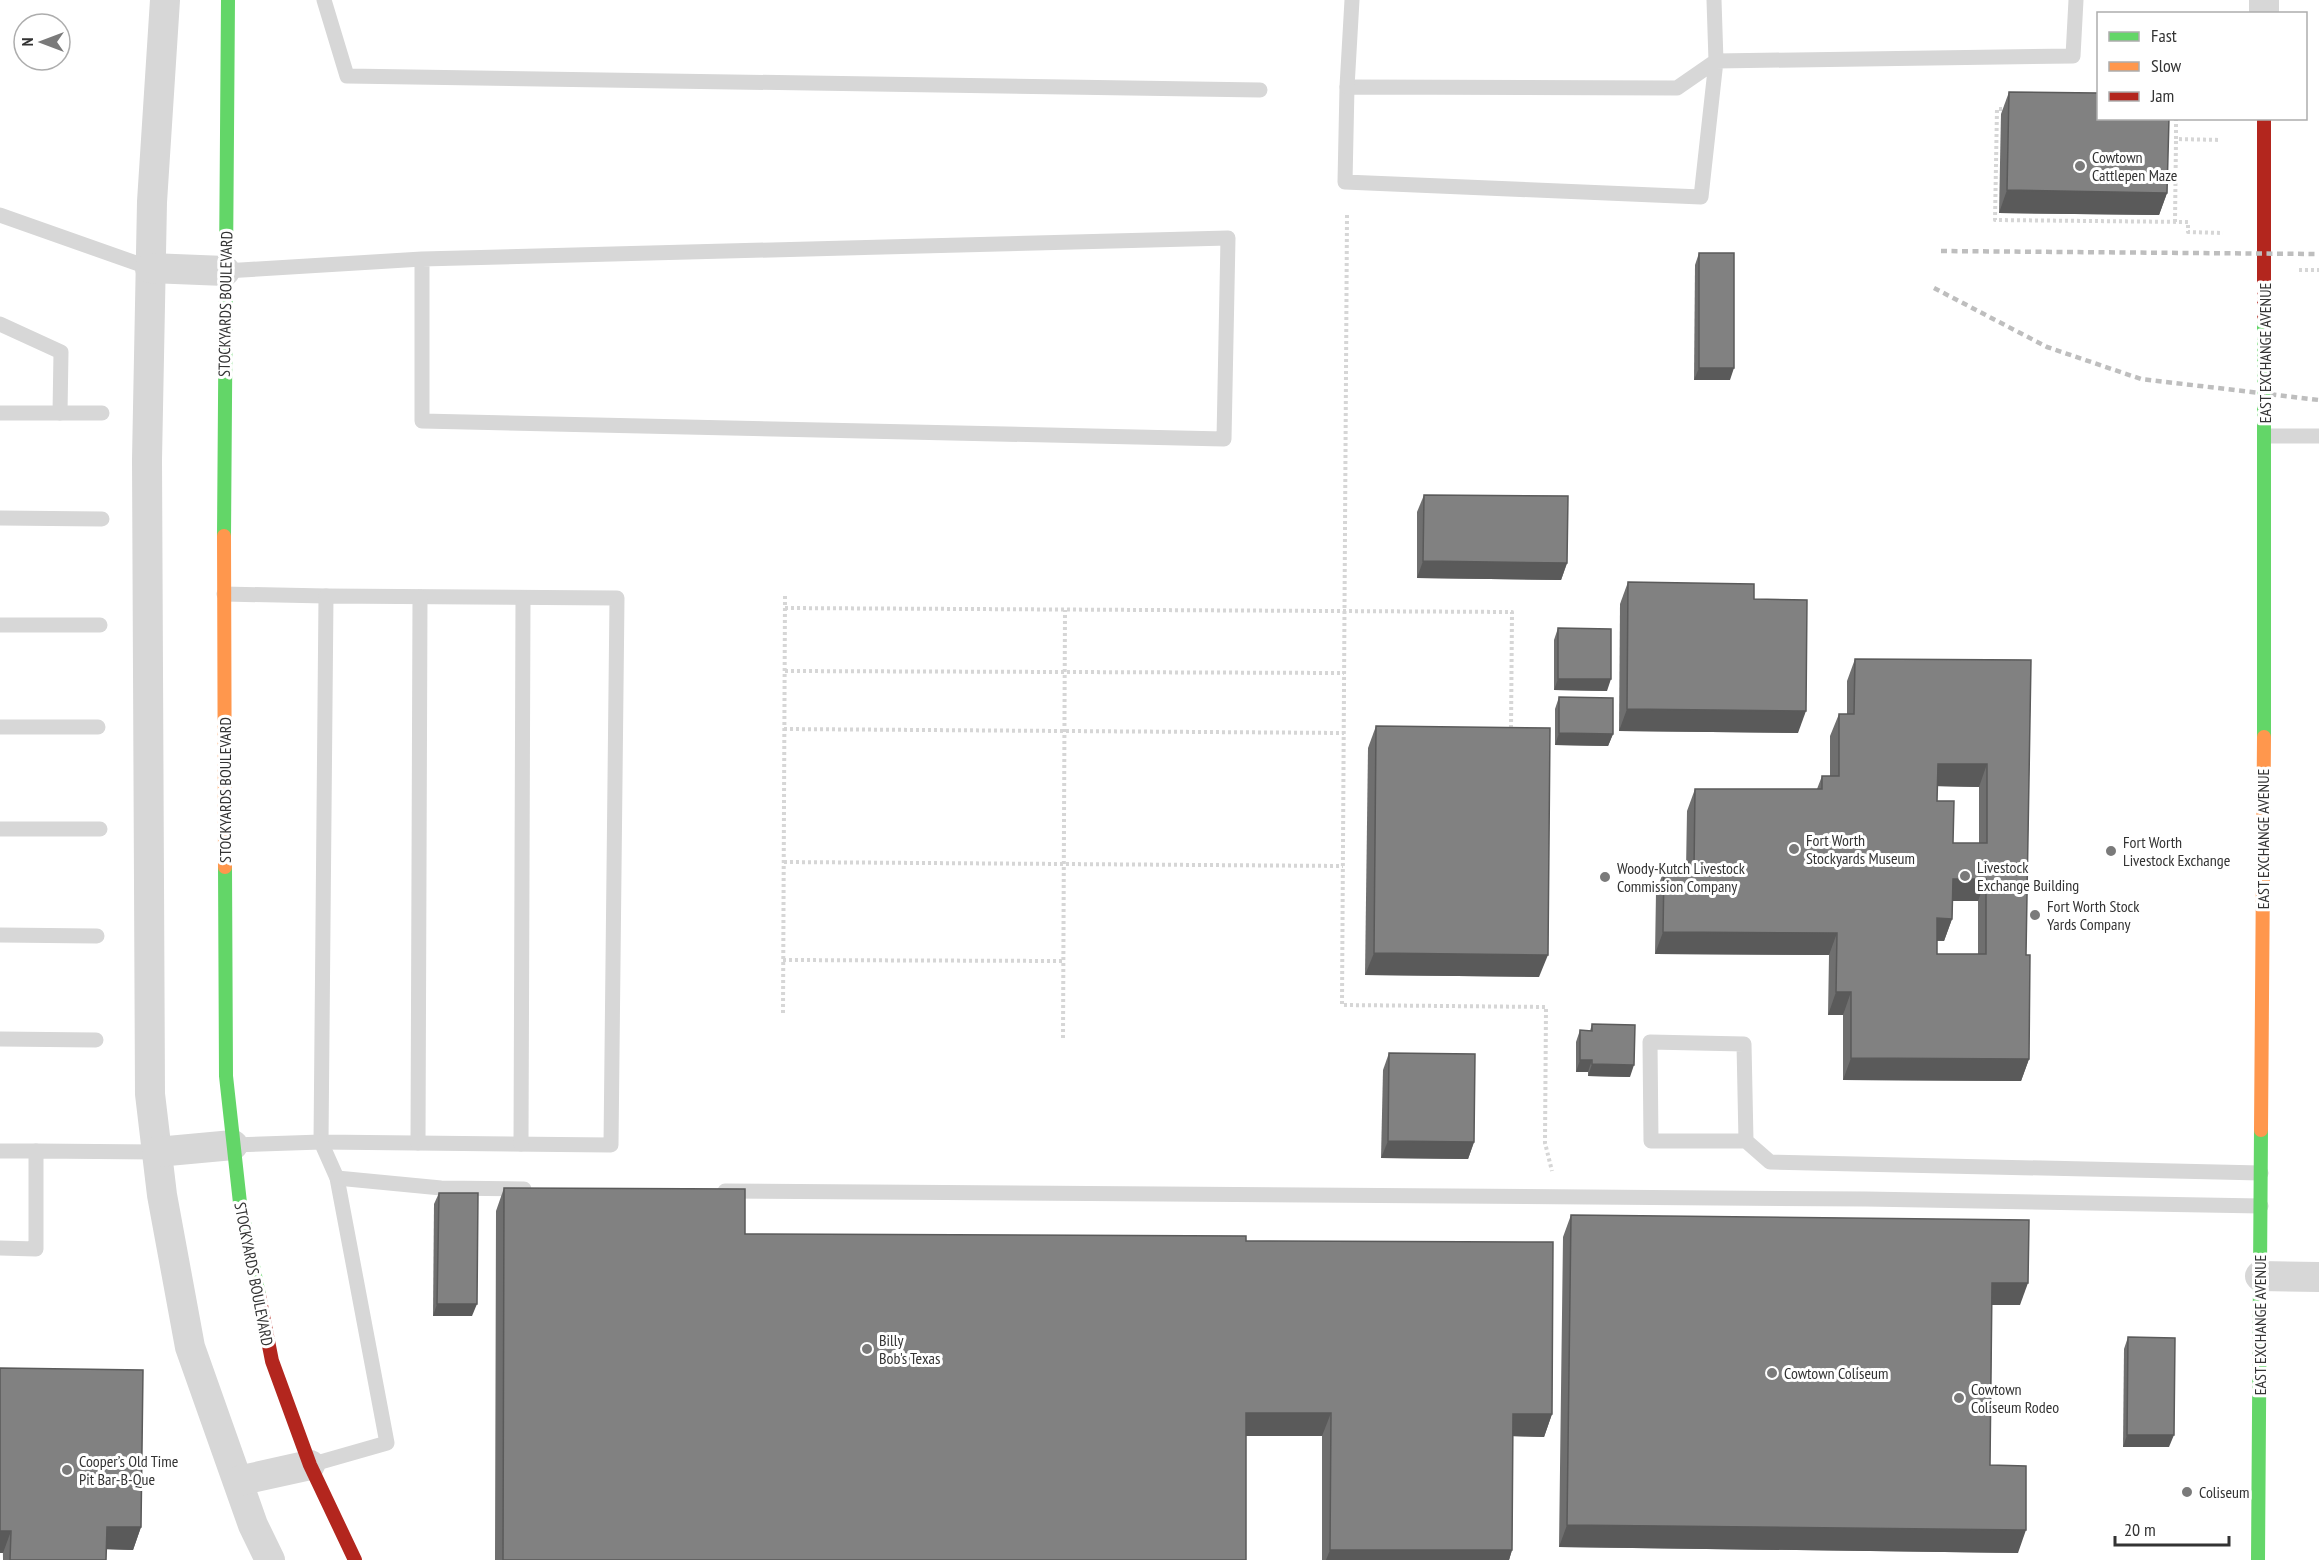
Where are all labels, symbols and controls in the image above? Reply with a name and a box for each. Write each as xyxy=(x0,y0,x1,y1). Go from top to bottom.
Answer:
north arrow xyxy=(12,12,72,72)
legend xyxy=(2097,12,2307,120)
text: Fast xyxy=(2151,24,2177,47)
text: N xyxy=(17,38,37,46)
text: Slow xyxy=(2151,54,2182,77)
text: Jam xyxy=(2150,84,2174,107)
place label: Cowtown Cattlepen Maze xyxy=(2092,147,2177,185)
marker: Cowtown Cattlepen Maze xyxy=(2073,159,2087,173)
street label: STOCKYARDS BOULEVARD xyxy=(214,231,236,377)
street label: EAST EXCHANGE AVENUE xyxy=(2255,283,2275,423)
street label: STOCKYARDS BOULEVARD xyxy=(215,717,235,863)
street label: EAST EXCHANGE AVENUE xyxy=(2253,769,2273,909)
place label: Fort Worth Stockyards Museum xyxy=(1806,830,1915,868)
place label: Fort Worth Livestock Exchange xyxy=(2123,832,2230,870)
marker: Fort Worth Stockyards Museum xyxy=(1787,842,1801,856)
marker: Fort Worth Livestock Exchange xyxy=(2104,844,2118,858)
place label: Livestock Exchange Building xyxy=(1977,857,2079,895)
place label: Woody-Kutch Livestock Commission Company xyxy=(1617,858,1746,896)
marker: Livestock Exchange Building xyxy=(1958,869,1972,883)
marker: Woody-Kutch Livestock Commission Company xyxy=(1598,870,1612,884)
place label: Fort Worth Stock Yards Company xyxy=(2047,896,2140,934)
marker: Fort Worth Stock Yards Company xyxy=(2028,908,2042,922)
street label: STOCKYARDS BOULEVARD xyxy=(230,1201,278,1347)
street label: EAST EXCHANGE AVENUE xyxy=(2250,1255,2270,1395)
place label: Billy Bob's Texas xyxy=(879,1330,940,1368)
marker: Billy Bob's Texas xyxy=(860,1342,874,1356)
place label: Cowtown Coliseum xyxy=(1784,1363,1888,1383)
marker: Cowtown Coliseum xyxy=(1765,1366,1779,1380)
place label: Cowtown Coliseum Rodeo xyxy=(1971,1379,2059,1417)
marker: Cowtown Coliseum Rodeo xyxy=(1952,1391,1966,1405)
place label: Cooper’s Old Time Pit Bar-B-Que xyxy=(79,1451,178,1489)
marker: Cooper’s Old Time Pit Bar-B-Que xyxy=(60,1463,74,1477)
place label: Coliseum xyxy=(2199,1482,2249,1502)
marker: Coliseum xyxy=(2180,1485,2194,1499)
scale bar xyxy=(2115,1509,2229,1547)
text: 20 m xyxy=(2124,1518,2156,1541)

